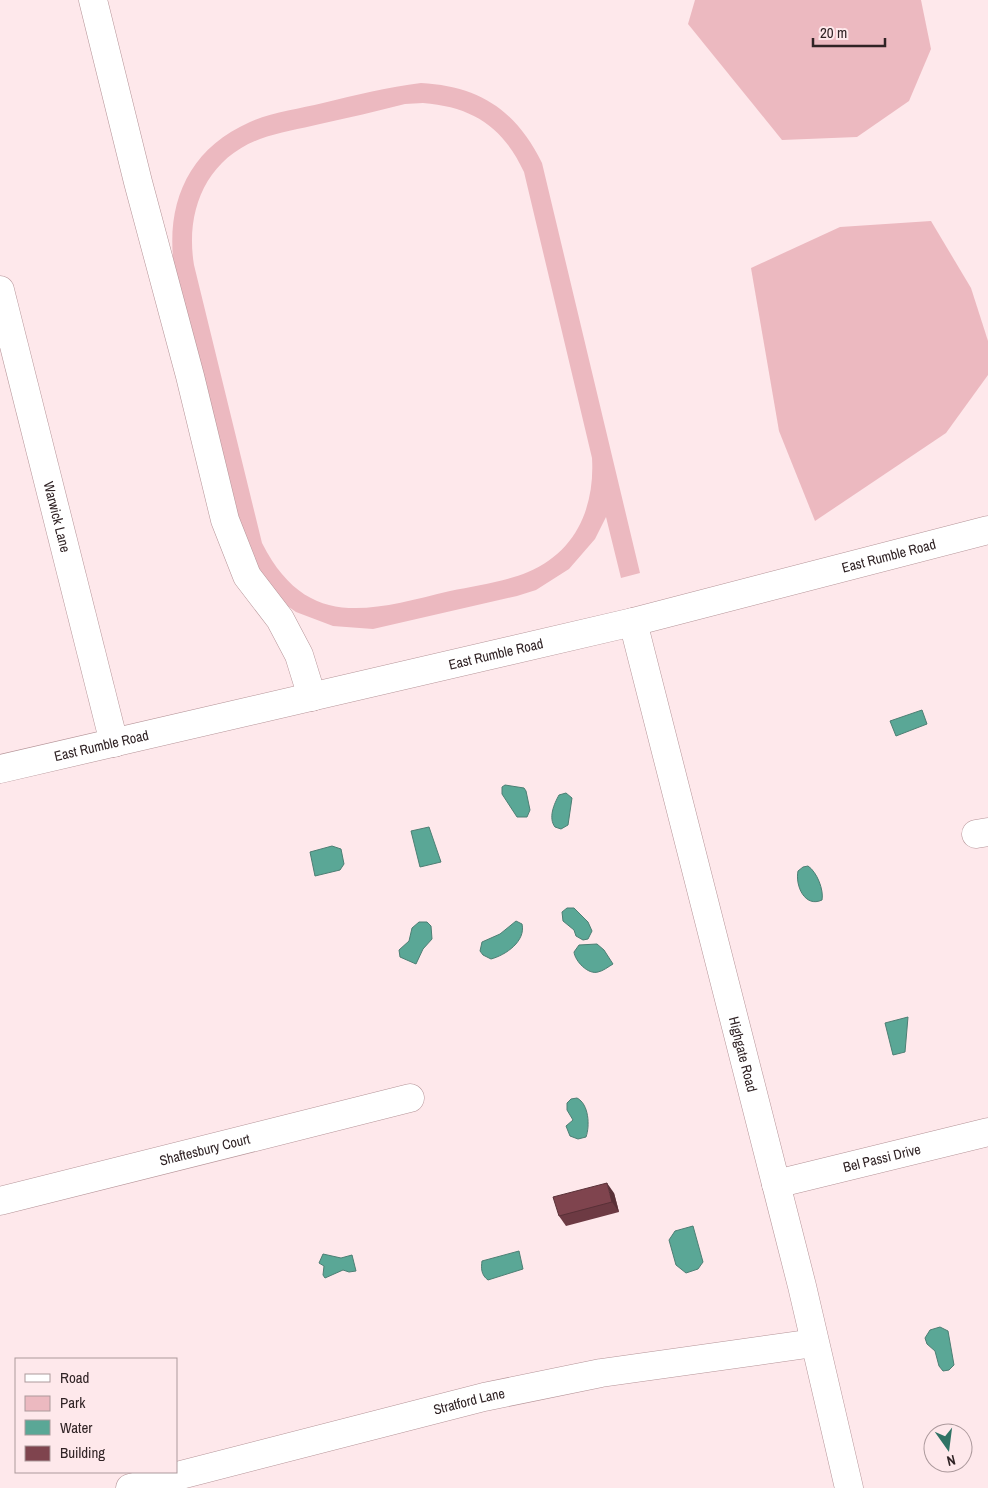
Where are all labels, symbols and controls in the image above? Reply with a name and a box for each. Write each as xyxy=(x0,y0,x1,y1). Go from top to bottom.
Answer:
scale bar xyxy=(813,15,886,47)
text: 20 m xyxy=(820,22,847,43)
street label: Warwick Lane xyxy=(40,480,75,554)
street label: East Rumble Road xyxy=(840,535,938,577)
street label: East Rumble Road xyxy=(447,634,545,674)
street label: East Rumble Road xyxy=(52,726,150,765)
street label: Highgate Road xyxy=(725,1015,761,1094)
street label: Shaftesbury Court xyxy=(158,1130,252,1170)
street label: Bel Passi Drive xyxy=(841,1140,922,1176)
legend xyxy=(15,1358,178,1473)
text: Road xyxy=(60,1367,89,1388)
street label: Stratford Lane xyxy=(431,1384,506,1419)
text: Park xyxy=(60,1392,86,1413)
text: Water xyxy=(60,1417,92,1438)
north arrow xyxy=(923,1423,973,1473)
text: Building xyxy=(60,1442,105,1463)
text: N xyxy=(945,1451,957,1470)

